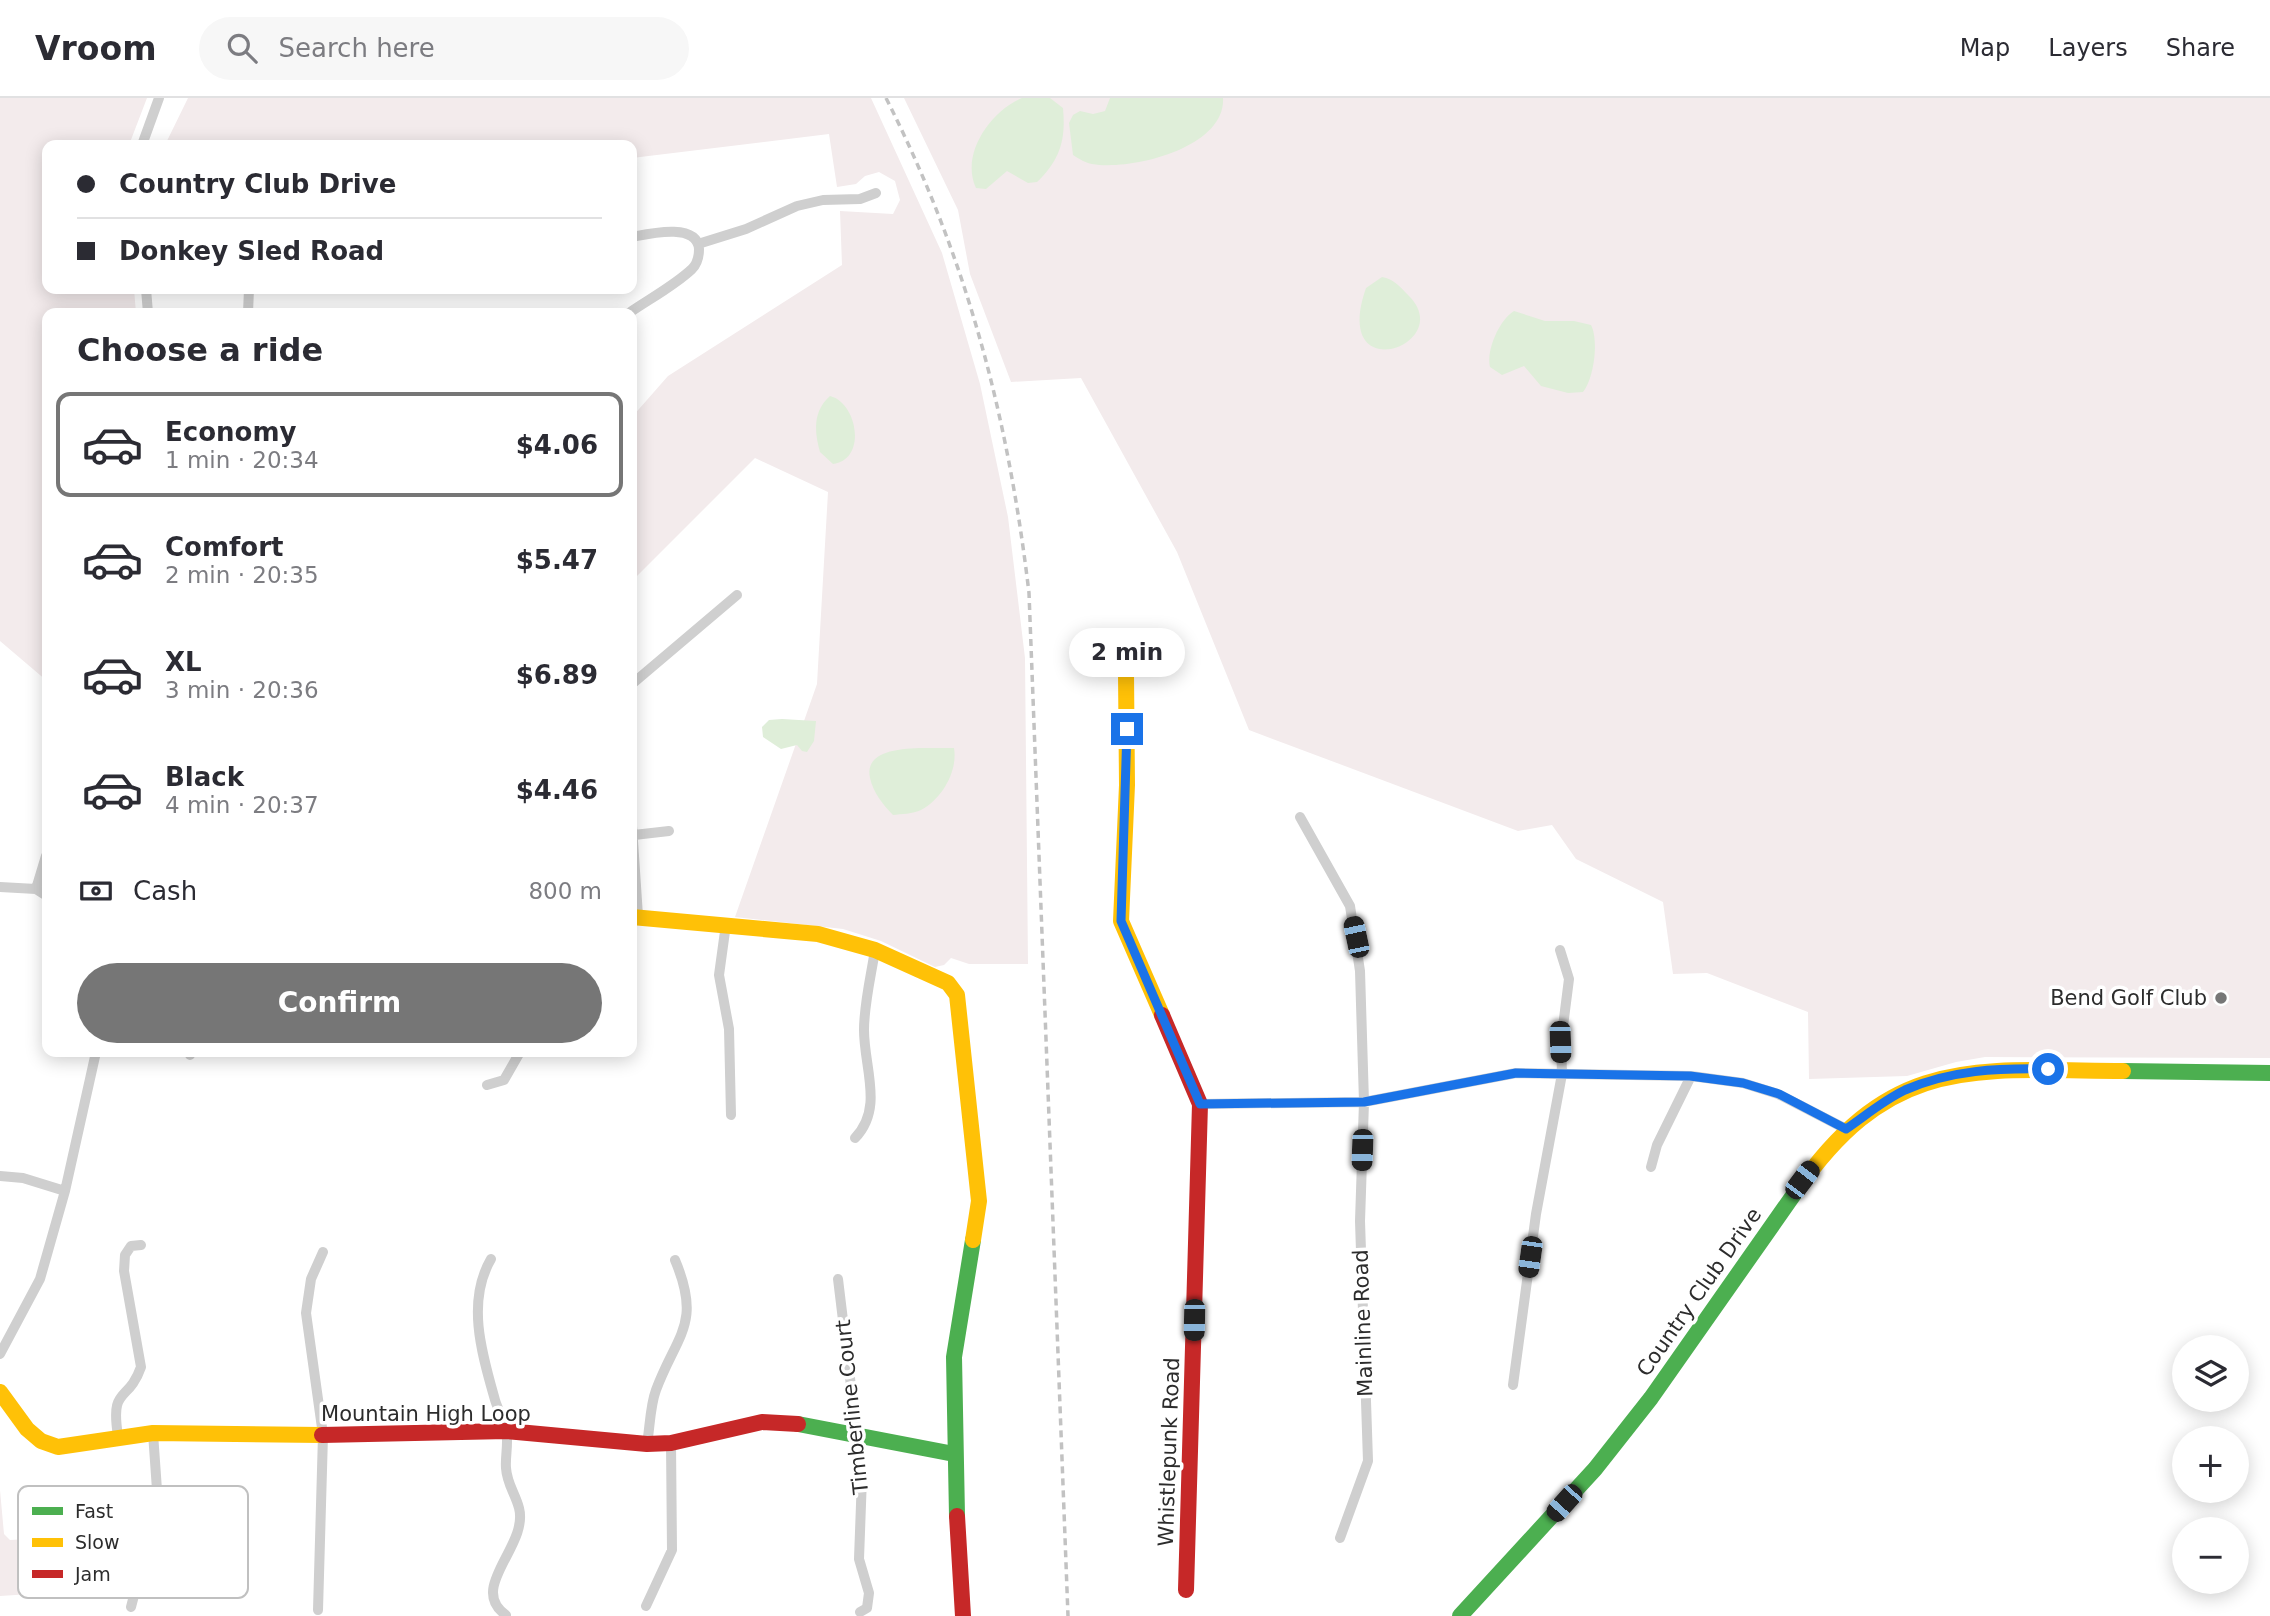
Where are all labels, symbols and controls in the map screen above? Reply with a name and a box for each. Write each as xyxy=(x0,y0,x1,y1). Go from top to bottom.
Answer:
search box xyxy=(199,17,689,80)
text: Vroom xyxy=(35,29,157,68)
icon: search xyxy=(223,29,261,67)
text: Search here xyxy=(279,33,435,63)
text: Map xyxy=(1960,34,2010,62)
text: Layers xyxy=(2048,34,2128,62)
text: Share xyxy=(2166,34,2235,62)
text: Country Club Drive xyxy=(119,169,396,199)
text: Donkey Sled Road xyxy=(119,236,384,266)
text: Choose a ride xyxy=(77,331,323,369)
icon: car xyxy=(81,413,144,476)
text: Economy xyxy=(165,417,296,447)
text: $4.06 xyxy=(516,430,598,460)
text: 1 min · 20:34 xyxy=(165,447,319,473)
icon: car xyxy=(81,528,144,591)
text: Comfort xyxy=(165,532,283,562)
text: $5.47 xyxy=(516,545,598,575)
text: 2 min · 20:35 xyxy=(165,562,319,588)
callout: 2 min xyxy=(1069,628,1185,676)
text: 2 min xyxy=(1091,639,1163,665)
icon: car xyxy=(81,643,144,706)
text: XL xyxy=(165,647,202,677)
text: $6.89 xyxy=(516,660,598,690)
text: 3 min · 20:36 xyxy=(165,677,319,703)
route end xyxy=(1111,713,1143,745)
icon: car xyxy=(81,758,144,821)
text: Black xyxy=(165,762,244,792)
text: $4.46 xyxy=(516,775,598,805)
text: 4 min · 20:37 xyxy=(165,792,319,818)
icon: cash xyxy=(77,872,115,910)
text: Cash xyxy=(133,876,197,906)
text: 800 m xyxy=(528,878,602,904)
car xyxy=(1342,914,1371,960)
button: Confirm xyxy=(77,963,602,1043)
place label: Bend Golf Club xyxy=(2050,986,2207,1010)
marker: Bend Golf Club xyxy=(2213,990,2229,1006)
car xyxy=(1549,1021,1572,1063)
route start xyxy=(2032,1053,2064,1085)
car xyxy=(1351,1129,1374,1171)
car xyxy=(1781,1157,1824,1203)
street label: Country Club Drive xyxy=(1632,1203,1766,1381)
car xyxy=(1517,1235,1544,1279)
street label: Mainline Road xyxy=(1348,1249,1378,1397)
car xyxy=(1184,1299,1205,1341)
street label: Timberline Court xyxy=(831,1318,873,1497)
map controls xyxy=(2172,1335,2249,1594)
button: layers xyxy=(2172,1335,2249,1412)
street label: Whistlepunk Road xyxy=(1154,1357,1184,1547)
street label: Mountain High Loop xyxy=(321,1402,531,1426)
button: + xyxy=(2172,1426,2249,1503)
car xyxy=(1543,1480,1586,1526)
legend xyxy=(18,1486,248,1598)
text: Fast xyxy=(75,1500,113,1522)
button: − xyxy=(2172,1517,2249,1594)
text: Slow xyxy=(75,1531,120,1553)
text: Jam xyxy=(74,1563,111,1585)

